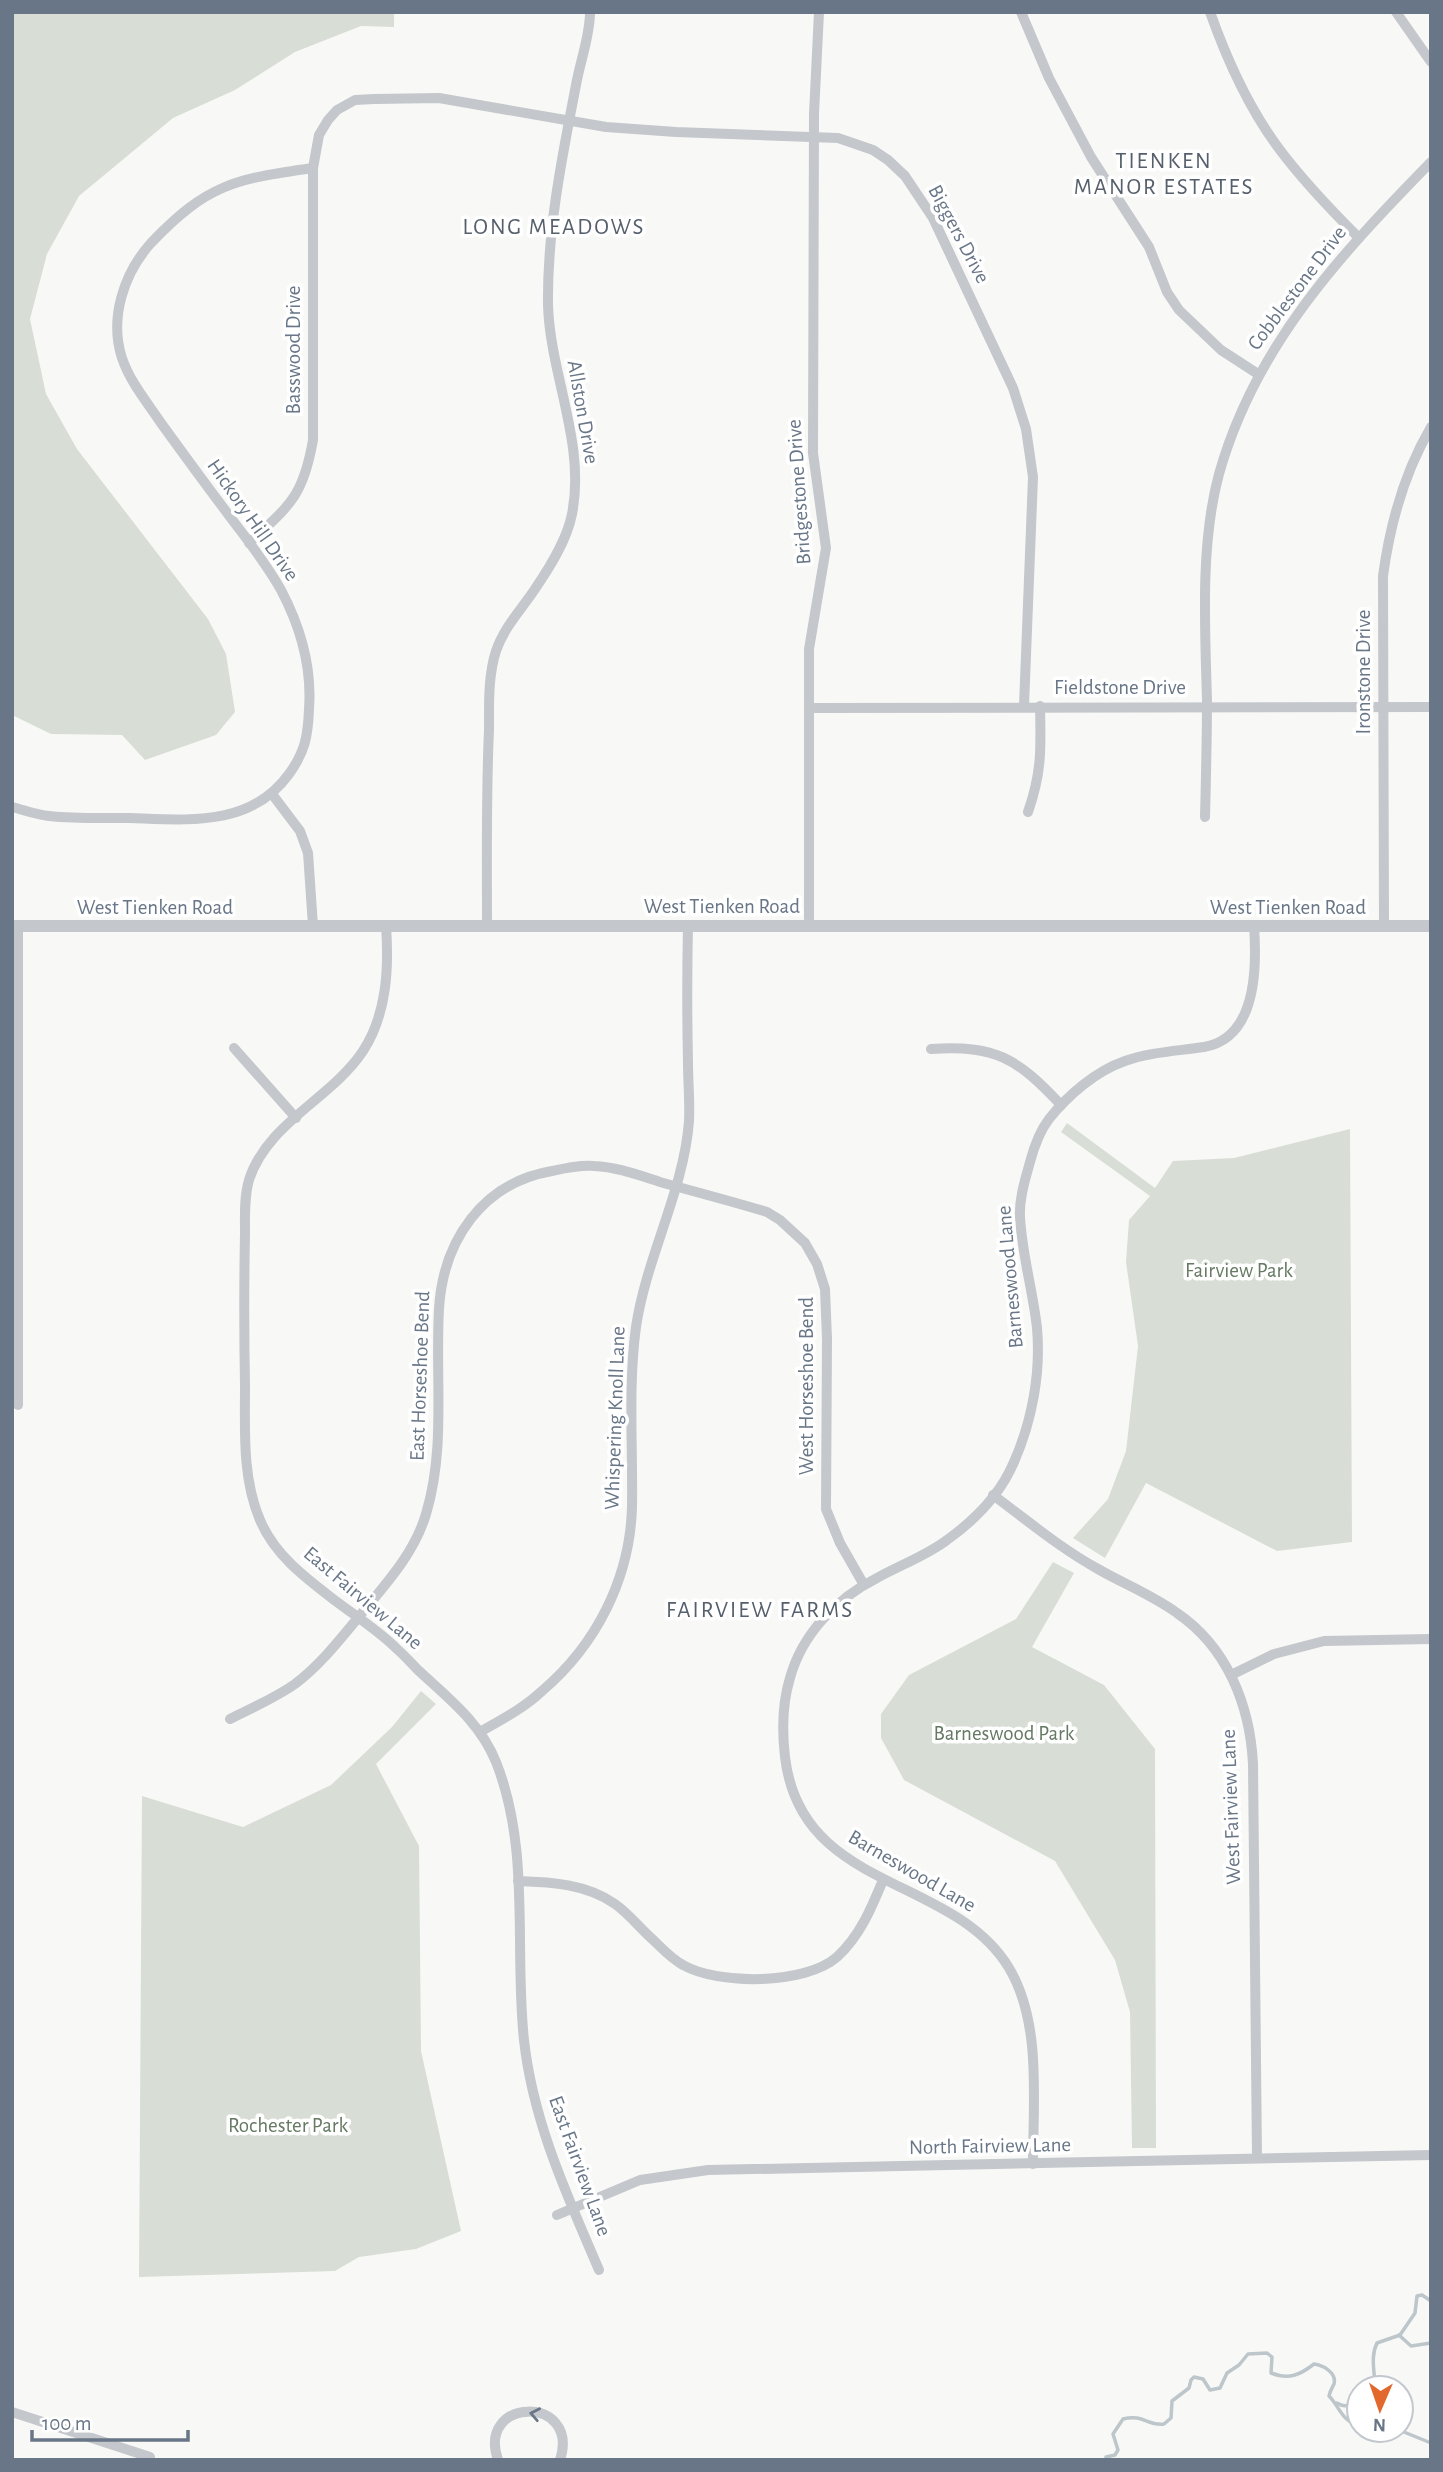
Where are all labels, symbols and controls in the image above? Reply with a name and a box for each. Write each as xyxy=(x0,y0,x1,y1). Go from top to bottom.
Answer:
district label: TIENKEN MANOR ESTATES xyxy=(1074,150,1254,199)
street label: Biggers Drive xyxy=(924,181,994,287)
district label: LONG MEADOWS xyxy=(463,216,645,239)
street label: Cobblestone Drive xyxy=(1244,222,1350,354)
street label: Basswood Drive xyxy=(283,285,304,415)
street label: Allston Drive xyxy=(564,359,602,465)
street label: Bridgestone Drive xyxy=(783,419,815,565)
street label: Hickory Hill Drive xyxy=(203,455,303,585)
street label: Ironstone Drive xyxy=(1353,609,1374,735)
street label: Fieldstone Drive xyxy=(1054,677,1186,698)
street label: West Tienken Road xyxy=(644,896,800,917)
street label: West Tienken Road xyxy=(77,897,233,918)
street label: West Tienken Road xyxy=(1210,897,1366,918)
street label: Barneswood Lane xyxy=(993,1205,1027,1349)
park label: Fairview Park xyxy=(1185,1260,1293,1281)
street label: East Horseshoe Bend xyxy=(407,1290,433,1461)
street label: West Horseshoe Bend xyxy=(796,1297,817,1475)
street label: Whispering Knoll Lane xyxy=(601,1326,629,1510)
street label: East Fairview Lane xyxy=(300,1542,426,1654)
district label: FAIRVIEW FARMS xyxy=(666,1599,854,1622)
park label: Barneswood Park xyxy=(934,1723,1075,1744)
street label: West Fairview Lane xyxy=(1218,1729,1244,1885)
street label: Barneswood Lane xyxy=(845,1826,979,1916)
street label: East Fairview Lane xyxy=(545,2093,615,2239)
park label: Rochester Park xyxy=(228,2115,349,2136)
street label: North Fairview Lane xyxy=(909,2134,1071,2158)
north arrow xyxy=(1345,2374,1415,2444)
scale bar xyxy=(32,2398,187,2442)
one-way arrow xyxy=(529,2407,541,2422)
text: 100 m xyxy=(42,2413,92,2434)
text: N xyxy=(1373,2415,1386,2434)

